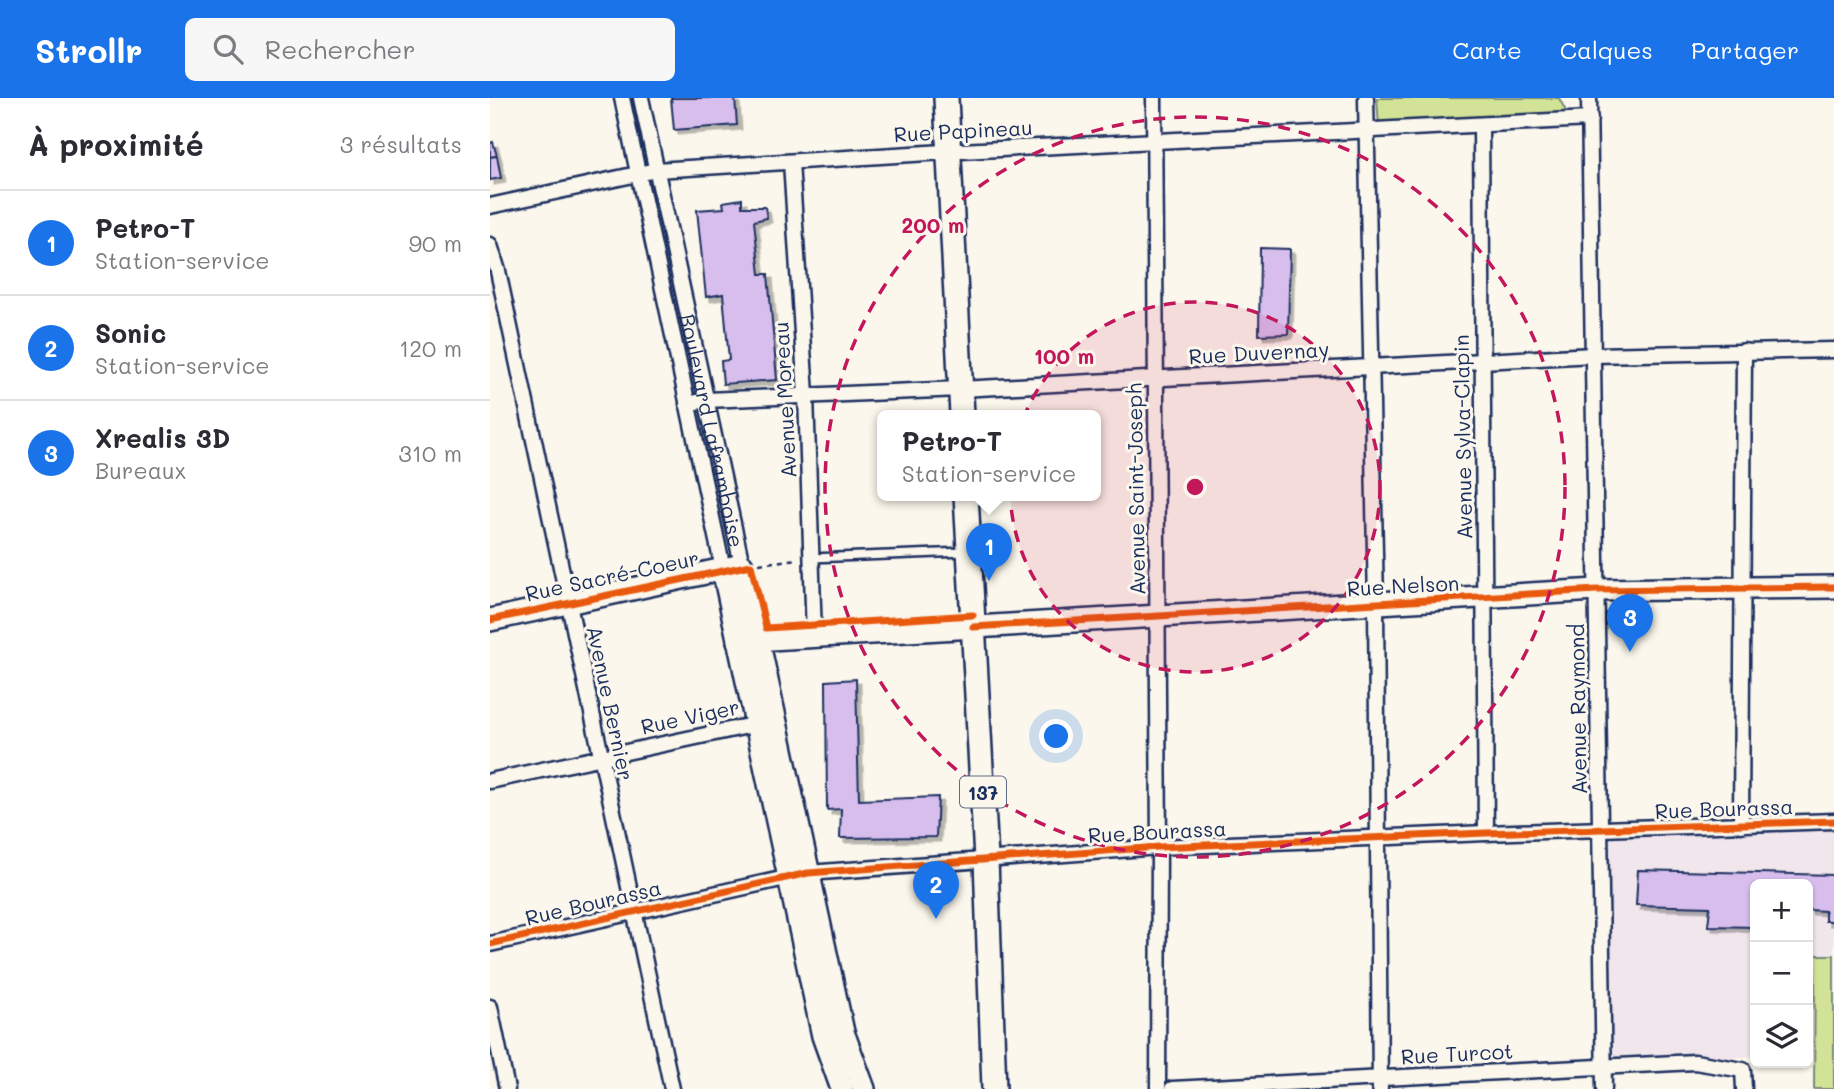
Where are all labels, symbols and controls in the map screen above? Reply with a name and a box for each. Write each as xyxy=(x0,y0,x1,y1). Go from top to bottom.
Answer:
search box xyxy=(185,18,675,81)
text: Strollr xyxy=(35,28,143,71)
icon: search xyxy=(209,30,247,68)
text: Rechercher xyxy=(265,32,416,66)
text: Carte xyxy=(1452,34,1522,65)
text: Calques xyxy=(1560,34,1653,65)
text: Partager xyxy=(1691,34,1799,65)
street label: Rue Papineau xyxy=(893,113,1033,147)
text: À proximité xyxy=(28,124,204,164)
text: 3 résultats xyxy=(340,129,462,159)
text: Petro-T xyxy=(95,211,195,245)
text: 200 m xyxy=(902,211,964,238)
text: 1 xyxy=(46,228,56,258)
text: 90 m xyxy=(409,228,462,258)
text: Station-service xyxy=(95,245,270,275)
street label: Boulevard Laframboise xyxy=(674,311,751,550)
text: Sonic xyxy=(95,316,166,350)
street label: Avenue Moreau xyxy=(766,321,802,479)
text: 2 xyxy=(45,333,57,363)
text: 120 m xyxy=(399,333,462,363)
street label: Avenue Sylva-Clapin xyxy=(1447,334,1477,540)
street label: Rue Duvernay xyxy=(1188,335,1330,369)
text: 100 m xyxy=(1034,342,1094,369)
text: Station-service xyxy=(95,350,270,380)
street label: Avenue Saint-Joseph xyxy=(1120,383,1150,595)
popup xyxy=(877,410,1101,501)
text: Xrealis 3D xyxy=(95,421,230,455)
text: Petro-T xyxy=(902,424,1002,458)
text: 3 xyxy=(44,438,58,468)
text: 310 m xyxy=(398,438,462,468)
text: Bureaux xyxy=(95,455,186,485)
text: Station-service xyxy=(902,458,1076,488)
centre of rings xyxy=(1183,475,1207,499)
pin: 1 xyxy=(966,523,1012,581)
street label: Rue Sacré-Coeur xyxy=(523,543,701,607)
street label: Rue Nelson xyxy=(1346,569,1460,601)
pin: 3 xyxy=(1607,594,1653,652)
street label: Avenue Bernier xyxy=(581,623,641,783)
street label: Avenue Raymond xyxy=(1562,623,1592,795)
street label: Rue Viger xyxy=(638,692,742,740)
your location xyxy=(1039,719,1073,753)
road number: 137 xyxy=(960,776,1006,807)
street label: Rue Bourassa xyxy=(1654,792,1794,824)
street label: Rue Bourassa xyxy=(1087,814,1227,848)
pin: 2 xyxy=(913,861,959,919)
street label: Rue Bourassa xyxy=(522,873,664,931)
map controls xyxy=(1750,879,1813,1068)
button: + xyxy=(1750,879,1813,942)
button: − xyxy=(1750,942,1813,1005)
button: layers xyxy=(1750,1005,1813,1068)
street label: Rue Turcot xyxy=(1400,1037,1514,1069)

